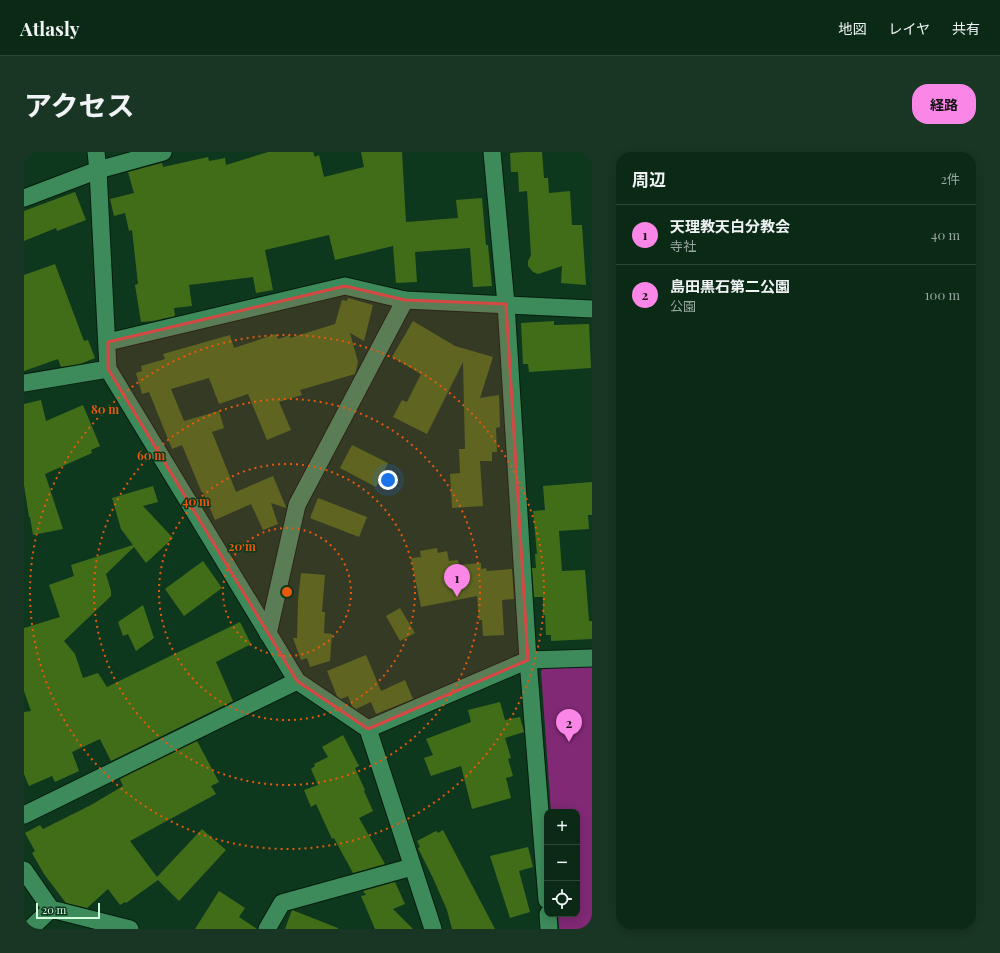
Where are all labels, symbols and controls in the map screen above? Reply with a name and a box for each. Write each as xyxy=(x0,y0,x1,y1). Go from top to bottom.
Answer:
text: Atlasly xyxy=(20,15,80,41)
text: 地図 xyxy=(838,19,866,38)
text: レイヤ xyxy=(888,19,930,38)
text: 共有 xyxy=(952,19,980,38)
button: 経路 xyxy=(912,84,976,124)
text: アクセス xyxy=(24,86,135,123)
text: 周辺 xyxy=(632,168,666,190)
text: 2件 xyxy=(941,170,960,187)
text: 天理教天白分教会 xyxy=(670,216,790,236)
text: 1 xyxy=(643,226,647,243)
text: 40 m xyxy=(931,226,960,243)
text: 寺社 xyxy=(670,237,696,254)
text: 島田黒石第二公園 xyxy=(670,276,790,296)
text: 2 xyxy=(642,286,648,303)
text: 100 m xyxy=(925,286,960,303)
text: 公園 xyxy=(670,297,696,314)
text: 80 m xyxy=(91,401,119,417)
text: 60 m xyxy=(137,447,165,463)
your location xyxy=(378,470,398,490)
text: 40 m xyxy=(182,493,210,509)
text: 20 m xyxy=(228,538,256,554)
pin: 1 xyxy=(444,564,470,597)
centre of rings xyxy=(280,585,294,599)
pin: 2 xyxy=(556,709,582,742)
map controls xyxy=(544,809,580,917)
button: + xyxy=(544,809,580,845)
button: − xyxy=(544,845,580,881)
button: locate xyxy=(544,881,580,917)
scale bar xyxy=(36,901,100,920)
text: 20 m xyxy=(42,902,66,917)

